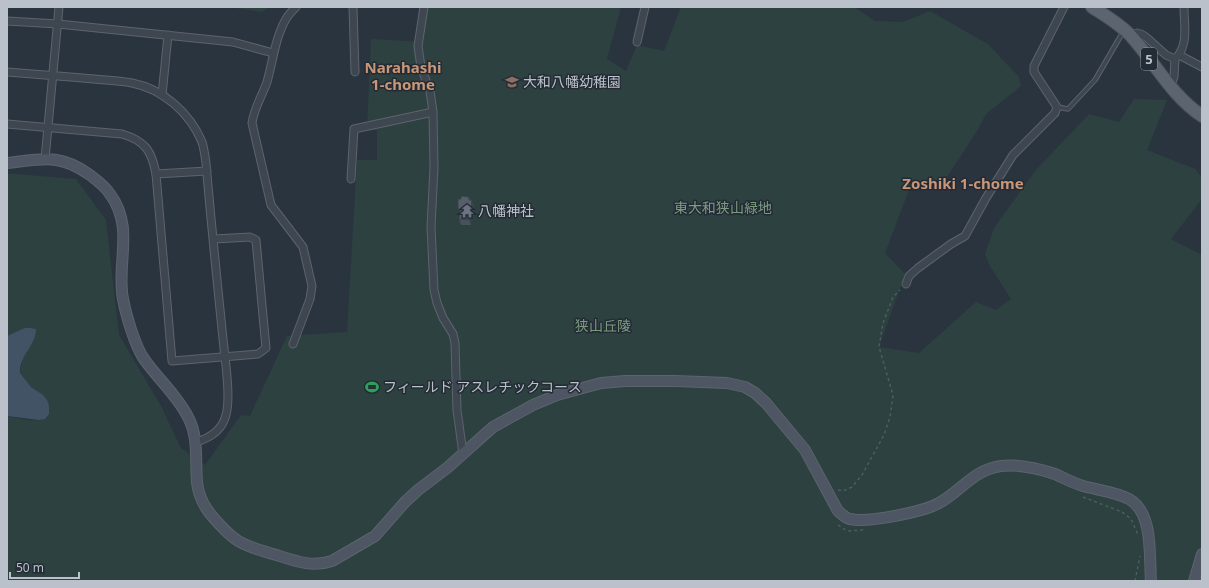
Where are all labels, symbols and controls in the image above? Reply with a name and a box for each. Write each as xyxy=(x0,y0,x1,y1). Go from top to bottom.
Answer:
road number: 5 xyxy=(1141,48,1157,70)
district label: Narahashi 1-chome xyxy=(364,57,442,94)
place label: 大和八幡幼稚園 xyxy=(523,72,621,91)
school or university icon: 大和八幡幼稚園 xyxy=(504,74,520,90)
district label: Zoshiki 1-chome xyxy=(902,173,1024,193)
park label: 東大和狭山緑地 xyxy=(674,198,772,217)
place label: 八幡神社 xyxy=(478,201,534,220)
temple icon: 八幡神社 xyxy=(459,203,475,219)
park label: 狭山丘陵 xyxy=(575,316,631,335)
place label: フィールド アスレチックコース xyxy=(383,377,582,396)
sports icon: フィールド アスレチックコース xyxy=(364,379,380,395)
scale bar xyxy=(10,554,79,580)
text: 50 m xyxy=(16,559,44,576)

